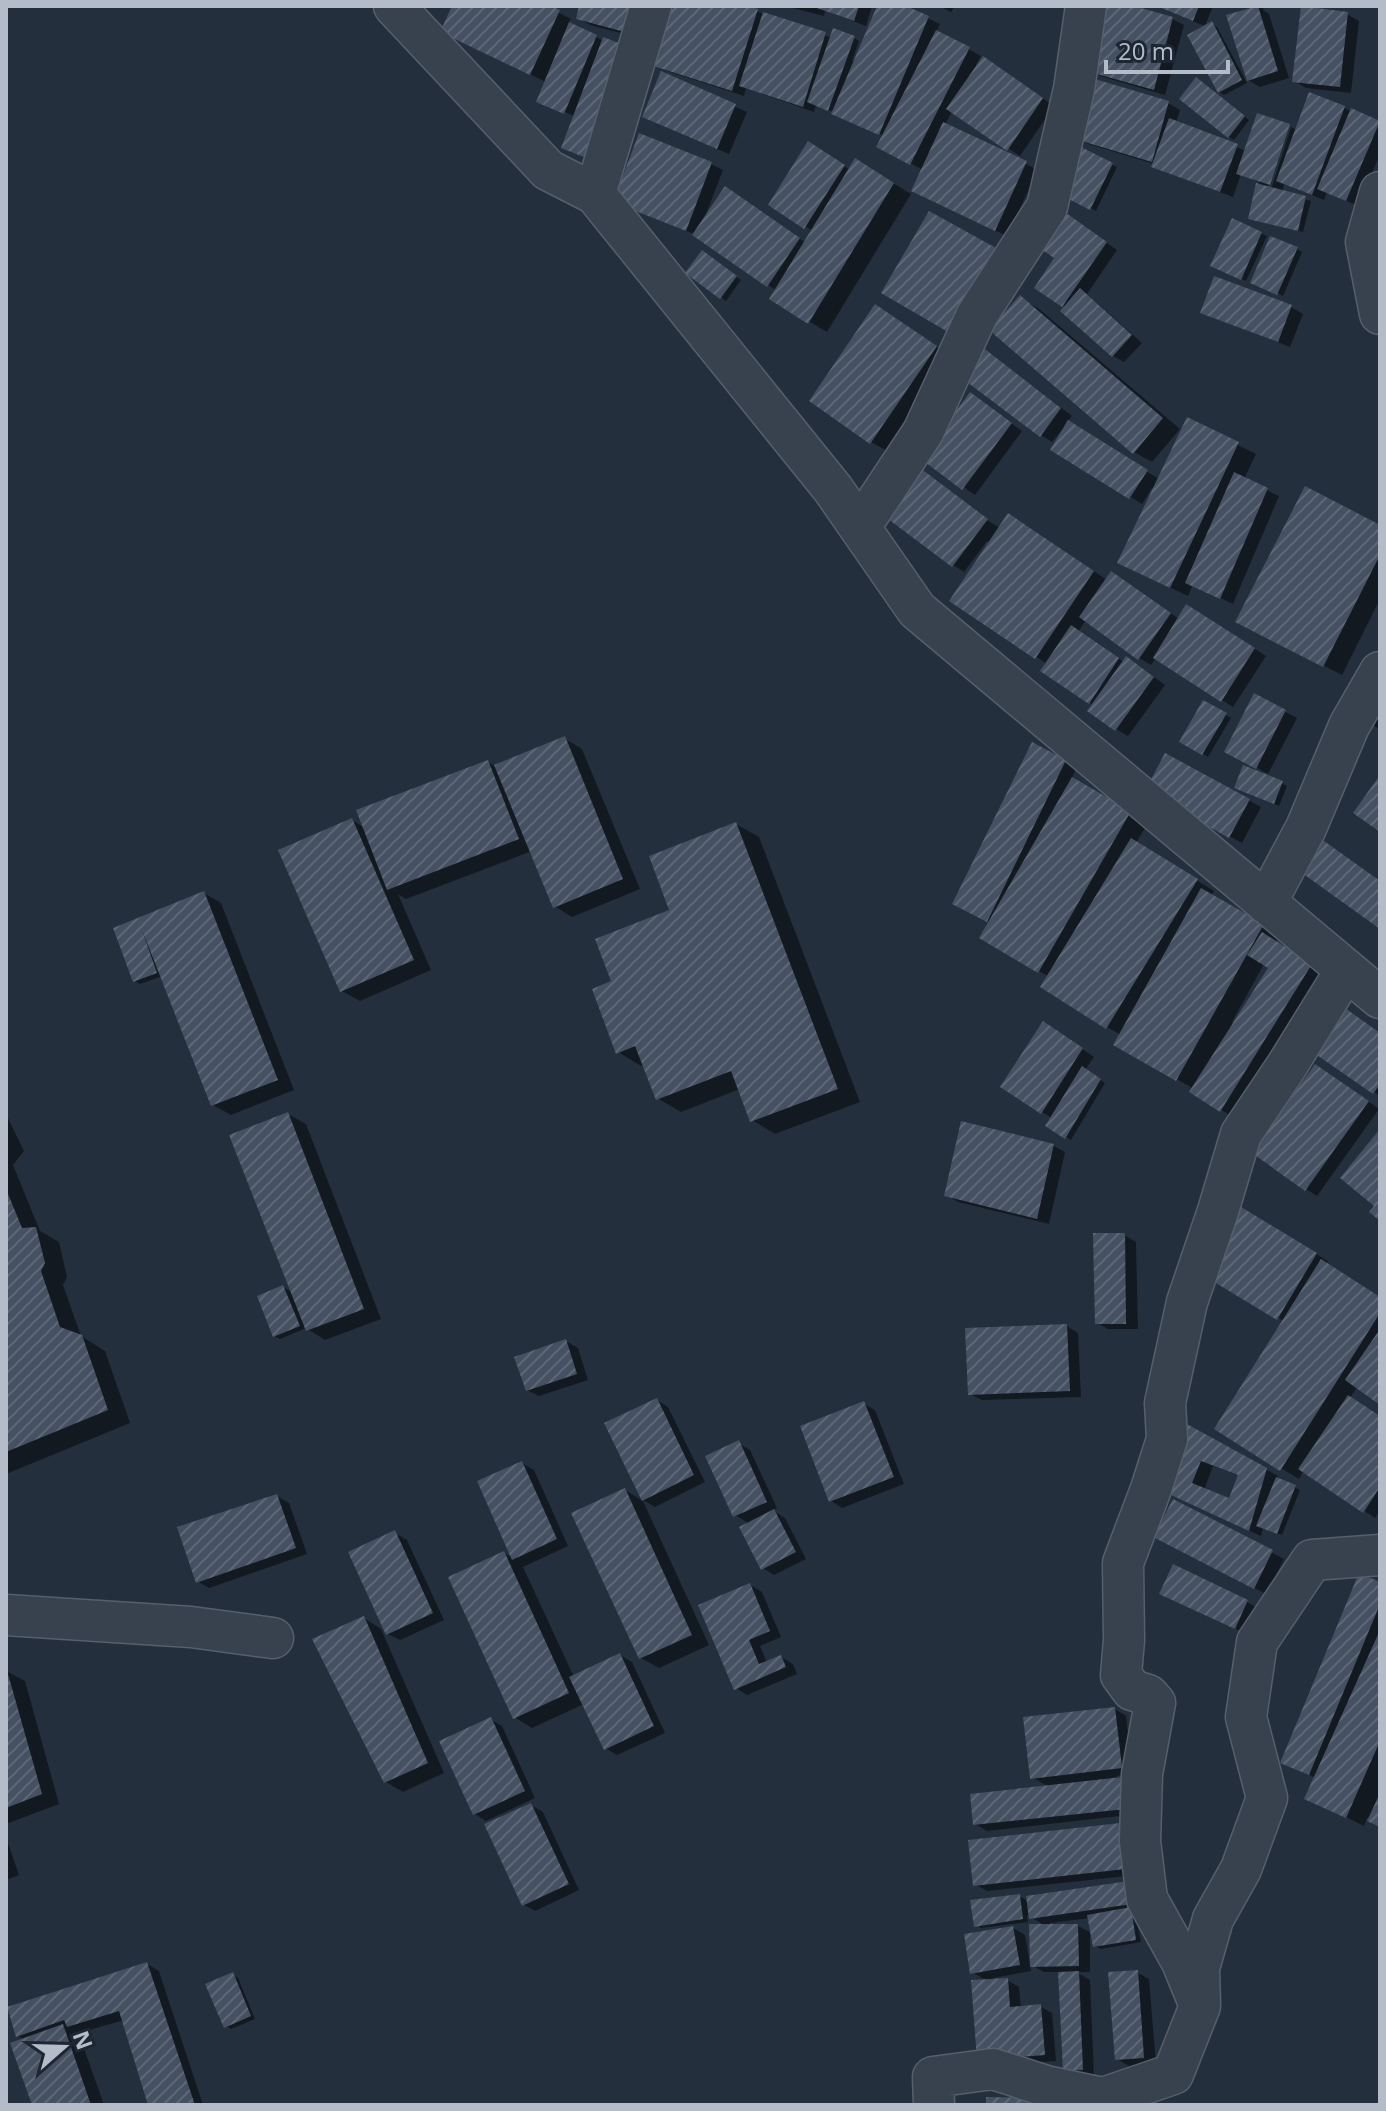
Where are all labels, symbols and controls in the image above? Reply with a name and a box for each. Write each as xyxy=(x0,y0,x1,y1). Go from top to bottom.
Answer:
scale bar xyxy=(1106,24,1228,74)
text: 20 m xyxy=(1118,34,1174,67)
north arrow xyxy=(24,2007,104,2087)
text: N xyxy=(67,2026,101,2053)

